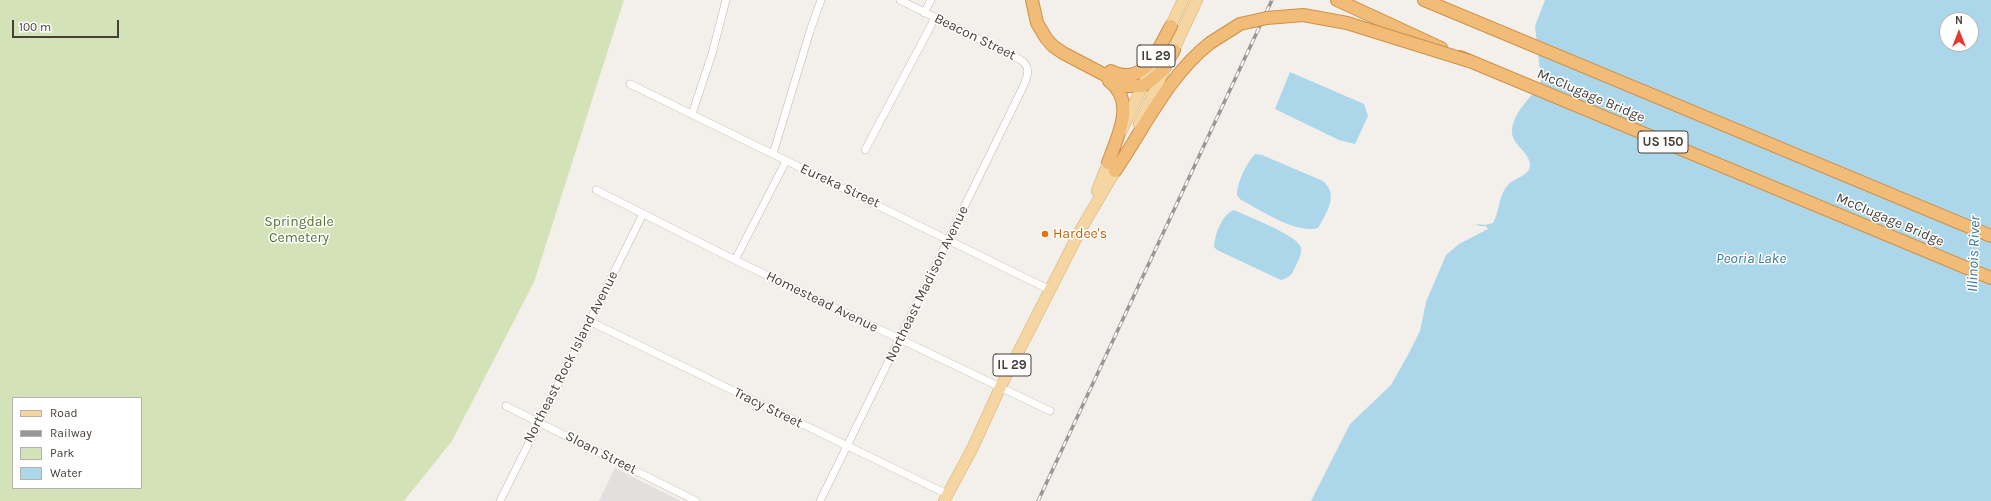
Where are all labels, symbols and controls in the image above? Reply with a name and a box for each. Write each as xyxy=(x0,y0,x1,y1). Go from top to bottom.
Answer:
street label: Beacon Street xyxy=(931,10,1019,64)
scale bar xyxy=(14,12,121,38)
north arrow xyxy=(1939,12,1979,52)
text: N xyxy=(1955,14,1963,27)
text: 100 m xyxy=(19,20,51,34)
road number: IL 29 xyxy=(1137,45,1175,67)
street label: McClugage Bridge xyxy=(1535,66,1647,126)
road number: US 150 xyxy=(1638,131,1688,153)
street label: Eureka Street xyxy=(798,160,882,212)
street label: McClugage Bridge xyxy=(1834,190,1946,250)
street label: Northeast Madison Avenue xyxy=(882,203,972,365)
park label: Springdale Cemetery xyxy=(264,214,334,246)
water label: Illinois River xyxy=(1964,215,1984,293)
place label: Hardee's xyxy=(1053,226,1107,242)
marker: Hardee's xyxy=(1040,229,1050,239)
water label: Peoria Lake xyxy=(1716,250,1786,268)
street label: Northeast Rock Island Avenue xyxy=(520,268,622,446)
street label: Homestead Avenue xyxy=(763,268,881,336)
road number: IL 29 xyxy=(993,354,1031,376)
street label: Tracy Street xyxy=(731,384,805,432)
legend xyxy=(12,397,142,489)
text: Road xyxy=(50,406,78,420)
text: Railway xyxy=(50,426,92,440)
street label: Sloan Street xyxy=(562,428,640,478)
text: Park xyxy=(50,446,74,460)
text: Water xyxy=(50,466,82,480)

